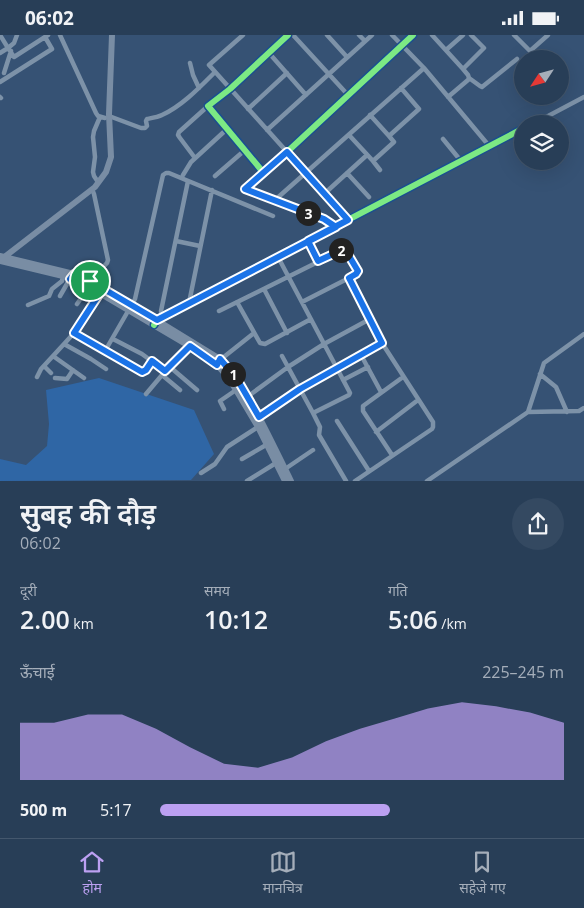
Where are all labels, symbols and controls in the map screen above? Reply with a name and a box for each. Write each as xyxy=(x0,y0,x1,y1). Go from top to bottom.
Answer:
text: 06:02 xyxy=(25,5,74,31)
north arrow xyxy=(514,50,569,105)
map controls xyxy=(514,50,569,170)
button: layers xyxy=(514,115,569,170)
pin: 3 xyxy=(296,201,320,225)
text: 3 xyxy=(304,204,313,223)
pin: 2 xyxy=(328,237,354,263)
text: 2 xyxy=(337,241,346,260)
pin xyxy=(69,260,111,302)
icon: arrive xyxy=(76,267,104,295)
pin: 1 xyxy=(220,361,246,387)
text: 1 xyxy=(229,365,238,384)
text: सुबह की दौड़ xyxy=(20,494,156,532)
button: share xyxy=(512,498,564,550)
text: 06:02 xyxy=(20,532,61,554)
text: दूरी xyxy=(20,581,37,600)
text: समय xyxy=(204,581,230,600)
text: गति xyxy=(388,581,408,600)
text: 2.00 xyxy=(20,602,70,636)
text: 10:12 xyxy=(204,602,268,636)
text: 5:06 xyxy=(388,602,438,636)
text: km xyxy=(70,614,94,633)
text: /km xyxy=(438,614,467,633)
text: ऊँचाई xyxy=(20,661,55,683)
text: 225–245 m xyxy=(482,661,564,683)
text: 500 m xyxy=(20,799,67,821)
text: 5:17 xyxy=(100,799,132,821)
tab: होम xyxy=(78,848,106,899)
tab: मानचित्र xyxy=(263,848,303,899)
tab: सहेजे गए xyxy=(459,848,506,899)

